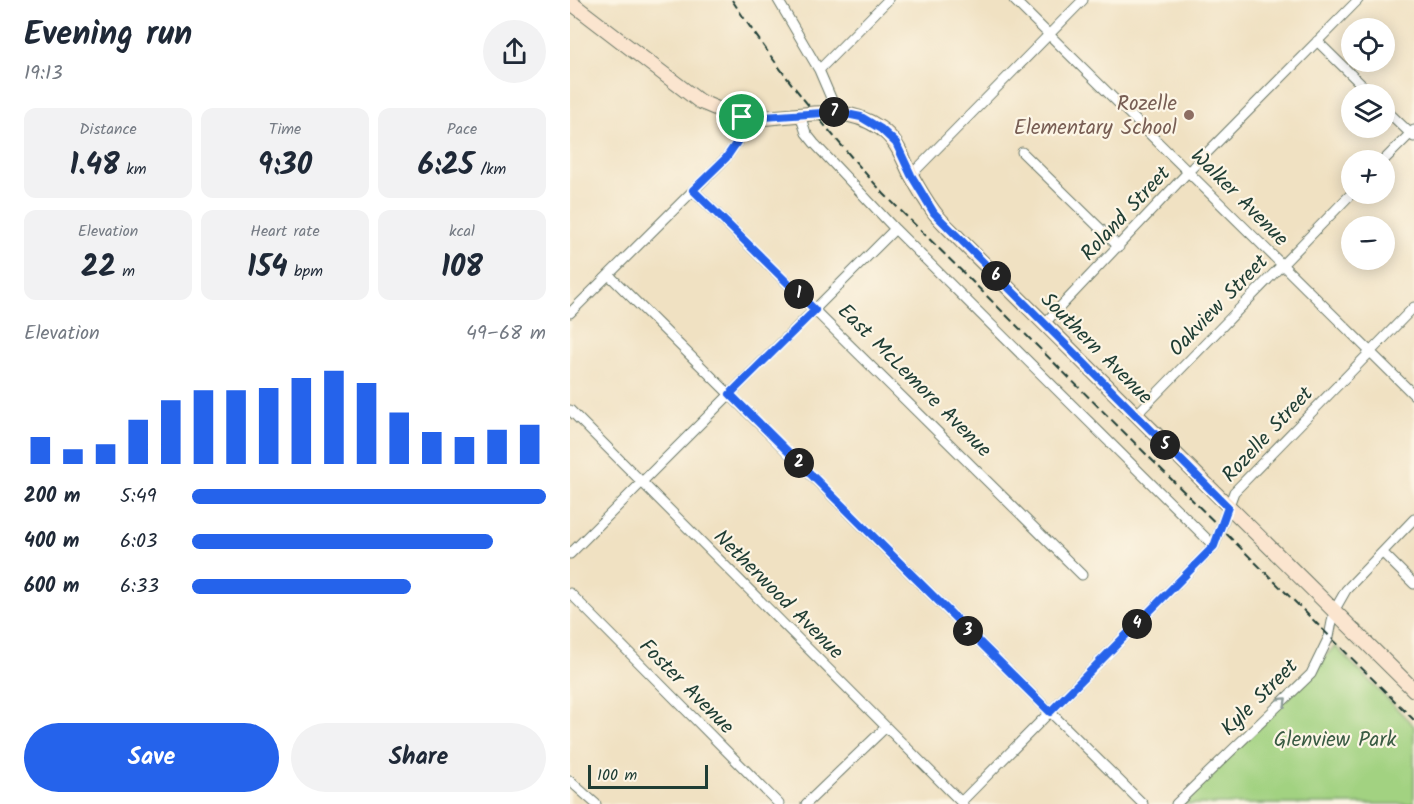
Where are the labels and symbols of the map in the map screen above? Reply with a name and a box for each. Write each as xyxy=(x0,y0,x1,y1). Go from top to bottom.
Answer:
place label: Rozelle Elementary School xyxy=(1014,88,1178,145)
pin xyxy=(716,91,767,142)
pin: 7 xyxy=(819,97,849,127)
marker: Rozelle Elementary School xyxy=(1182,108,1196,122)
street label: Walker Avenue xyxy=(1182,141,1296,255)
street label: Roland Street xyxy=(1073,158,1180,269)
street label: Oakview Street xyxy=(1161,247,1277,365)
pin: 6 xyxy=(981,261,1011,291)
pin: 1 xyxy=(784,279,814,309)
street label: Southern Avenue xyxy=(1032,285,1160,413)
street label: East McLemore Avenue xyxy=(829,296,999,466)
street label: Rozelle Street xyxy=(1214,379,1322,491)
pin: 5 xyxy=(1150,430,1180,460)
pin: 2 xyxy=(784,448,814,478)
street label: Netherwood Avenue xyxy=(705,522,851,668)
pin: 4 xyxy=(1122,609,1152,639)
pin: 3 xyxy=(953,616,983,646)
street label: Foster Avenue xyxy=(630,631,742,743)
street label: Kyle Street xyxy=(1214,651,1307,745)
one-way arrow xyxy=(1276,697,1286,708)
park label: Glenview Park xyxy=(1274,724,1396,757)
scale bar xyxy=(588,762,708,790)

